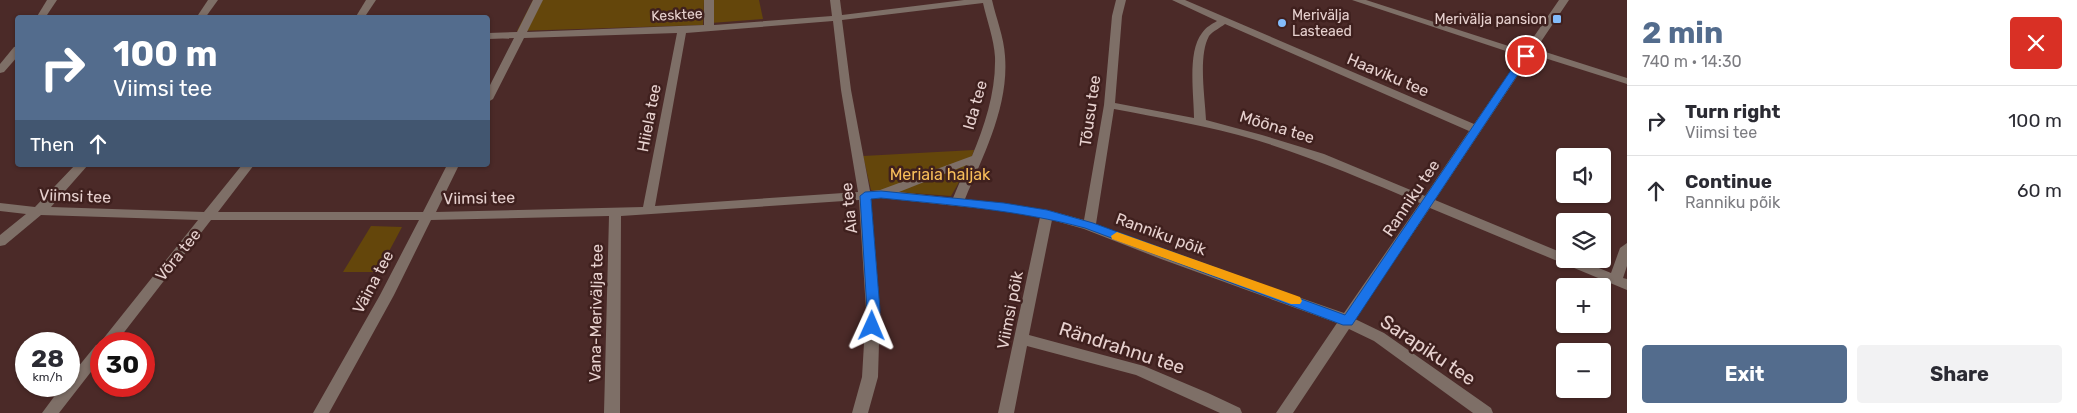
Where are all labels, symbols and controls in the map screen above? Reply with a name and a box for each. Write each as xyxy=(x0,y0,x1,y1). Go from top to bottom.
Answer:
street label: Kesktee xyxy=(651,5,703,25)
place label: Merivälja Lasteaed xyxy=(1292,7,1352,40)
place label: Merivälja pansion xyxy=(1434,11,1547,28)
marker: Merivälja pansion xyxy=(1551,13,1563,25)
text: 2 min xyxy=(1642,15,1723,51)
marker: Merivälja Lasteaed xyxy=(1276,17,1288,29)
button: close xyxy=(2010,17,2062,69)
text: 100 m xyxy=(113,33,218,75)
icon: right xyxy=(30,35,95,100)
pin xyxy=(1505,35,1547,77)
icon: arrive xyxy=(1512,42,1540,70)
street label: Haaviku tee xyxy=(1344,49,1432,101)
text: 740 m · 14:30 xyxy=(1642,52,1742,71)
street label: Tõusu tee xyxy=(1076,74,1104,148)
text: Viimsi tee xyxy=(113,75,212,102)
street label: Ida tee xyxy=(959,78,991,132)
street label: Hiiela tee xyxy=(633,82,665,153)
text: Turn right xyxy=(1685,100,1780,123)
street label: Mõõna tee xyxy=(1237,107,1317,147)
icon: right xyxy=(1642,107,1670,135)
text: 100 m xyxy=(2008,109,2062,132)
text: Viimsi tee xyxy=(1685,123,1757,142)
icon: ahead xyxy=(84,130,112,158)
text: Then xyxy=(30,133,74,156)
map controls xyxy=(1556,148,1611,398)
button: sound xyxy=(1556,148,1611,203)
street label: Ranniku tee xyxy=(1378,156,1444,240)
park label: Meriaia haljak xyxy=(890,165,991,184)
text: Continue xyxy=(1685,170,1772,193)
icon: ahead xyxy=(1642,177,1670,205)
text: 60 m xyxy=(2017,179,2062,202)
street label: Aia tee xyxy=(837,182,861,234)
street label: Viimsi tee xyxy=(39,185,111,207)
street label: Viimsi tee xyxy=(443,188,515,208)
text: Ranniku põik xyxy=(1685,193,1780,212)
street label: Ranniku põik xyxy=(1113,209,1210,259)
button: layers xyxy=(1556,213,1611,268)
street label: Võra tee xyxy=(151,225,205,285)
street label: Vana-Merivälja tee xyxy=(585,244,607,382)
street label: Väina tee xyxy=(349,247,397,317)
street label: Viimsi põik xyxy=(993,269,1027,351)
button: + xyxy=(1556,278,1611,333)
position arrow xyxy=(845,299,897,351)
street label: Sarapiku tee xyxy=(1376,310,1480,390)
street label: Rändrahnu tee xyxy=(1056,317,1188,379)
speed limit sign: 30 xyxy=(90,332,155,397)
button: − xyxy=(1556,343,1611,398)
text: 28 xyxy=(31,344,64,373)
button: Exit xyxy=(1642,345,1847,403)
button: Share xyxy=(1857,345,2062,403)
text: km/h xyxy=(33,370,62,384)

